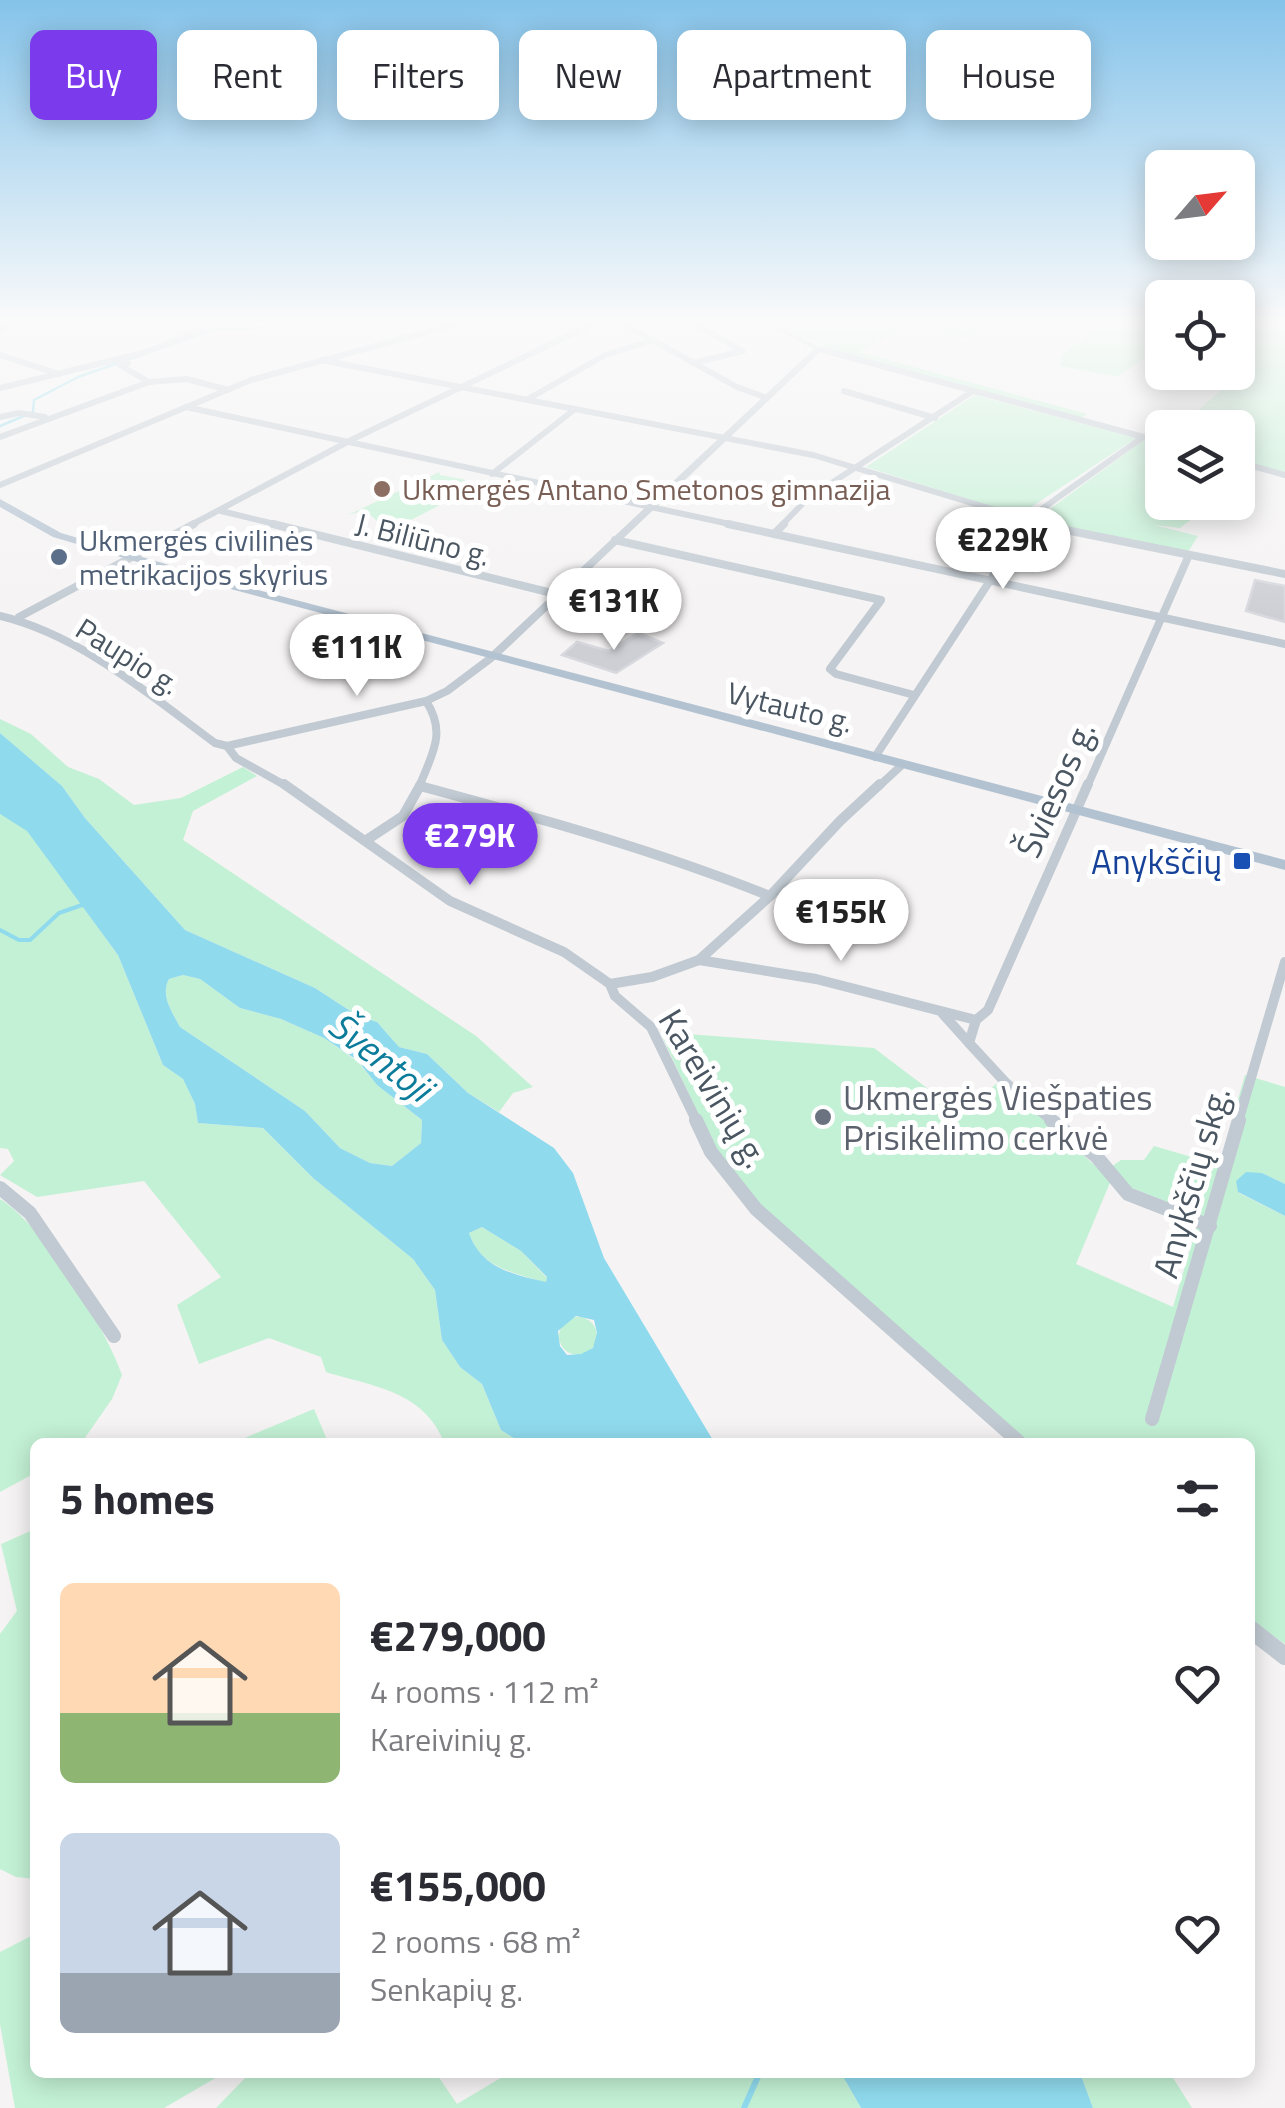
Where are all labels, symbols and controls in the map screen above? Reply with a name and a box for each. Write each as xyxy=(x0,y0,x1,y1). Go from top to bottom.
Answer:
chip: Buy xyxy=(30,30,157,120)
chip: Rent xyxy=(177,30,317,120)
chip: Filters xyxy=(337,30,499,120)
chip: New xyxy=(519,30,657,120)
chip: Apartment xyxy=(677,30,906,120)
chip: House xyxy=(926,30,1091,120)
north arrow xyxy=(1145,150,1255,260)
map controls xyxy=(1145,150,1255,520)
button: locate xyxy=(1145,280,1255,390)
button: layers xyxy=(1145,410,1255,520)
place label: Ukmergės Antano Smetonos gimnazija xyxy=(402,466,891,512)
marker: Ukmergės Antano Smetonos gimnazija xyxy=(371,478,393,500)
street label: J. Biliūno g. xyxy=(351,500,495,578)
pin: €229K xyxy=(933,507,1073,592)
text: €229K xyxy=(958,515,1048,563)
place label: Ukmergės civilinės metrikacijos skyrius xyxy=(79,517,328,597)
marker: Ukmergės civilinės metrikacijos skyrius xyxy=(48,546,70,568)
pin: €131K xyxy=(544,568,684,653)
text: €131K xyxy=(569,576,659,624)
street label: Paupio g. xyxy=(67,606,189,706)
pin: €111K xyxy=(287,614,427,699)
text: €111K xyxy=(312,622,402,670)
street label: Vytauto g. xyxy=(722,669,858,745)
street label: Šviesos g. xyxy=(1001,712,1109,866)
pin: €279K xyxy=(400,803,540,888)
text: €279K xyxy=(425,811,515,859)
place label: Anykščių xyxy=(1091,834,1222,888)
marker: Anykščių xyxy=(1231,850,1253,872)
pin: €155K xyxy=(771,879,911,964)
text: €155K xyxy=(796,887,886,935)
water label: Šventoji xyxy=(317,997,449,1118)
street label: Kareivinių g. xyxy=(645,998,783,1178)
place label: Ukmergės Viešpaties Prisikėlimo cerkvė xyxy=(843,1070,1153,1164)
street label: Anykščių skg. xyxy=(1138,1080,1244,1284)
marker: Ukmergės Viešpaties Prisikėlimo cerkvė xyxy=(812,1106,834,1128)
text: 5 homes xyxy=(60,1466,215,1530)
icon: filters xyxy=(1170,1471,1225,1526)
text: €279,000 xyxy=(370,1603,546,1667)
icon: home xyxy=(140,1623,260,1743)
icon: heart xyxy=(1170,1656,1225,1711)
text: 4 rooms · 112 m² xyxy=(370,1667,599,1715)
text: Kareivinių g. xyxy=(370,1715,532,1763)
text: €155,000 xyxy=(370,1853,546,1917)
icon: home xyxy=(140,1873,260,1993)
icon: heart xyxy=(1170,1906,1225,1961)
text: 2 rooms · 68 m² xyxy=(370,1917,581,1965)
text: Senkapių g. xyxy=(370,1965,523,2013)

